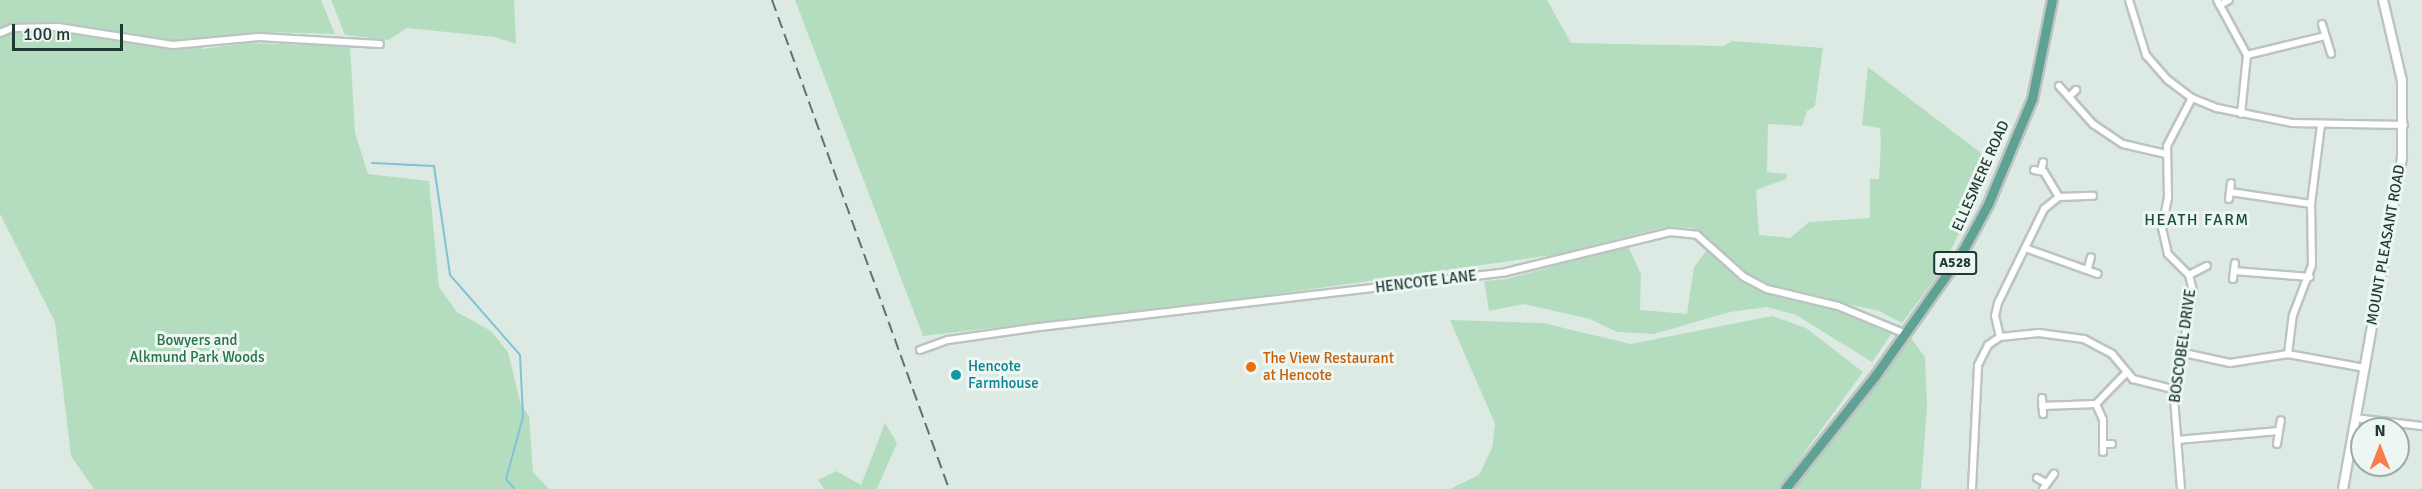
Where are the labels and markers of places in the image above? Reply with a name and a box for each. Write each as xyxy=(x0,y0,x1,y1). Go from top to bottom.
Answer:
place label: The View Restaurant at Hencote xyxy=(1263,349,1394,384)
place label: Hencote Farmhouse xyxy=(968,357,1039,392)
marker: The View Restaurant at Hencote xyxy=(1244,360,1258,374)
marker: Hencote Farmhouse xyxy=(949,368,963,382)

